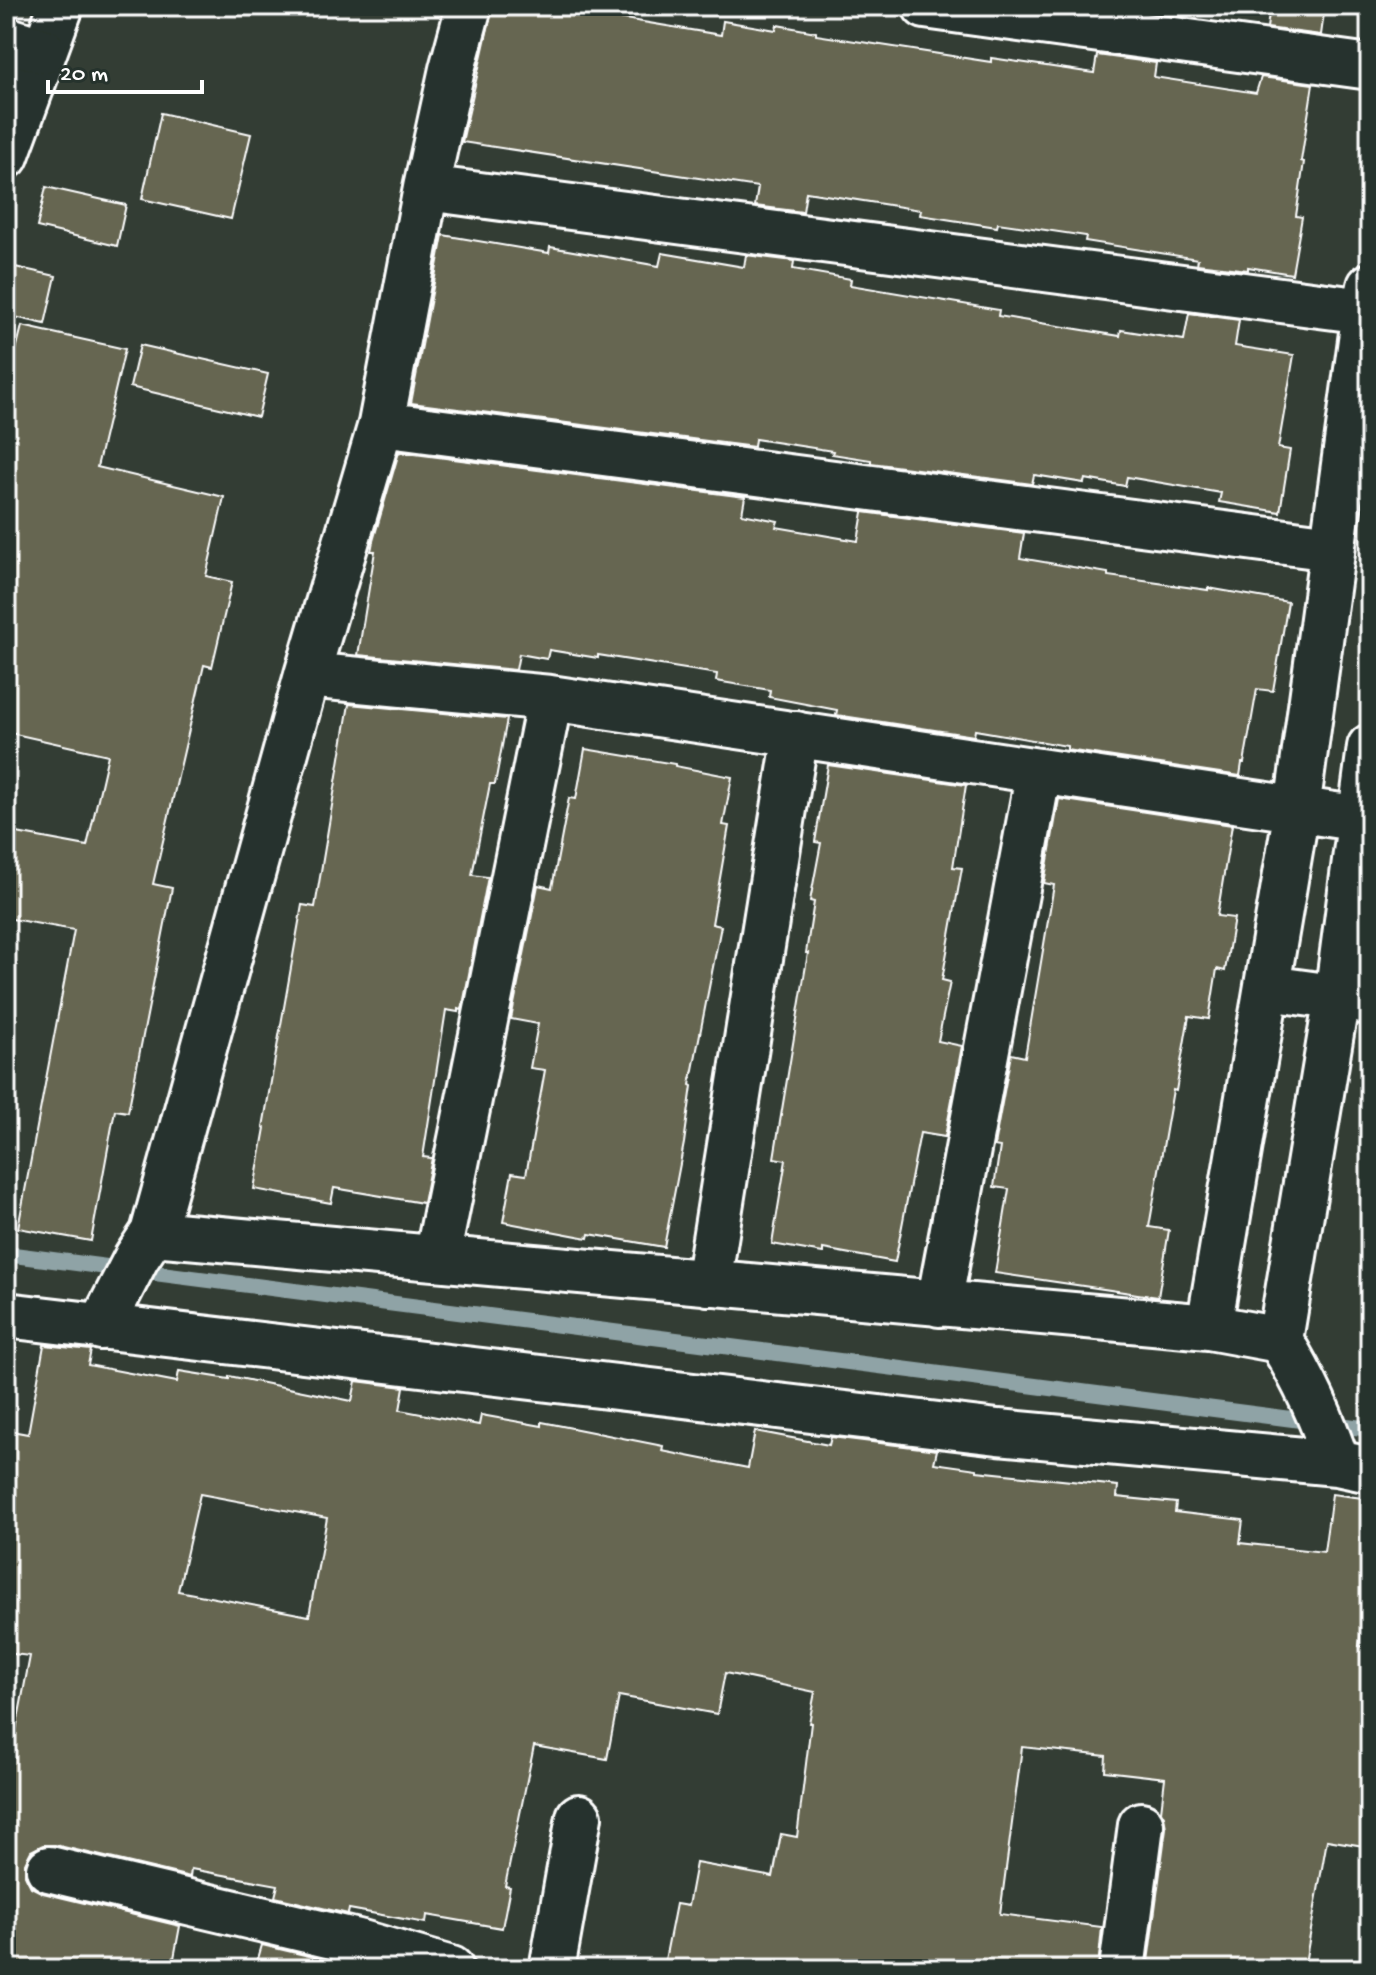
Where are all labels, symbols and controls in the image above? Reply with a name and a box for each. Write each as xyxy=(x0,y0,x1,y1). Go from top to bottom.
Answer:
scale bar xyxy=(48,44,202,94)
text: 20 m xyxy=(60,61,108,90)

